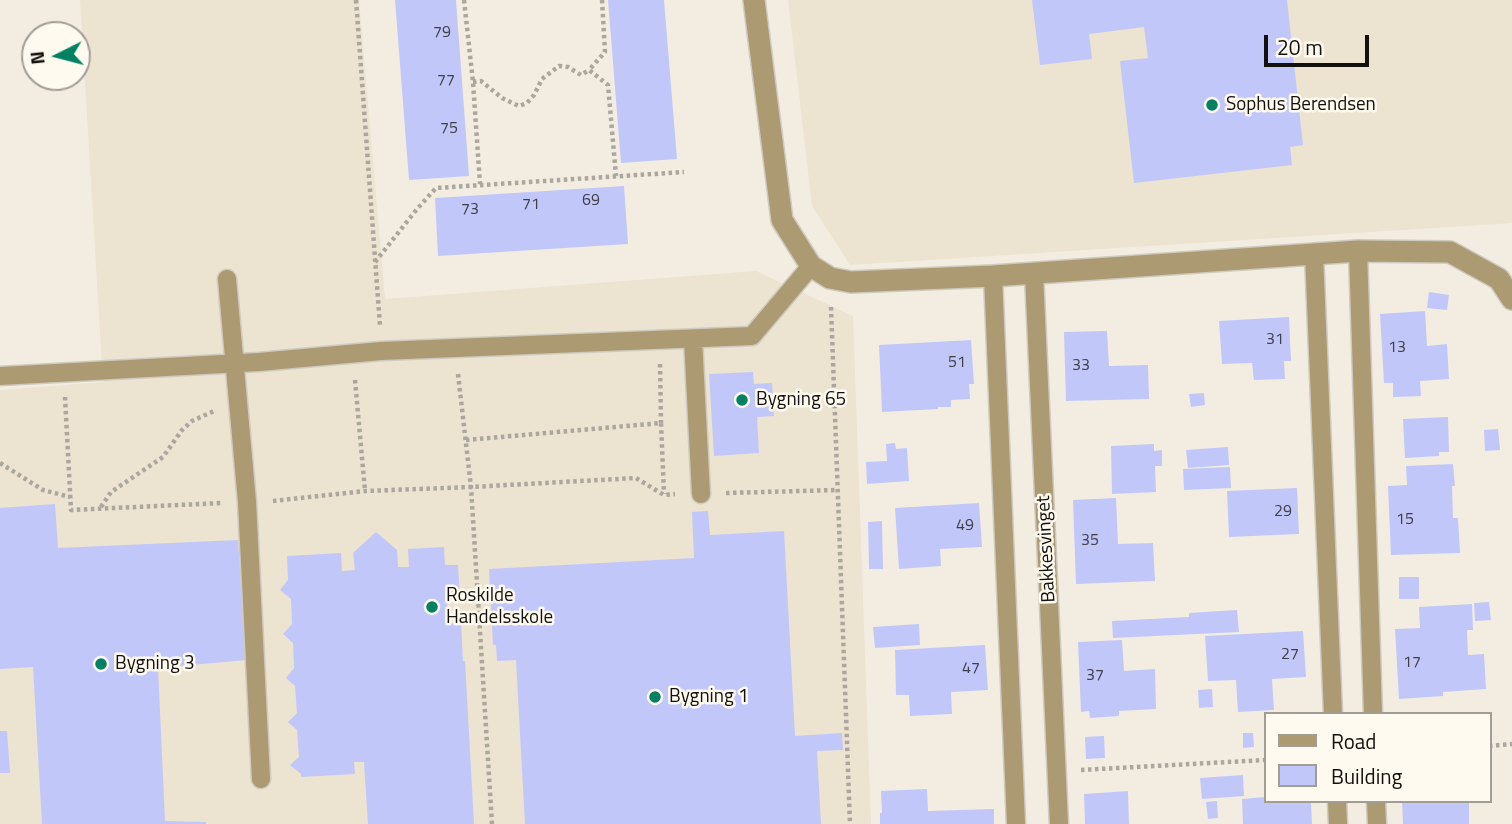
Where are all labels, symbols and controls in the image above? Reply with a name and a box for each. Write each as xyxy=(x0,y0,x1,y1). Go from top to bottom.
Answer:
north arrow xyxy=(21,21,91,91)
scale bar xyxy=(1267,21,1372,65)
house number: 79 xyxy=(433,23,451,43)
text: 20 m xyxy=(1277,31,1323,63)
text: N xyxy=(21,50,52,66)
house number: 77 xyxy=(437,71,455,91)
place label: Sophus Berendsen xyxy=(1226,94,1376,116)
marker: Sophus Berendsen xyxy=(1204,97,1220,113)
house number: 75 xyxy=(440,119,458,139)
house number: 69 xyxy=(582,191,600,211)
house number: 71 xyxy=(522,195,540,215)
house number: 73 xyxy=(461,200,479,220)
house number: 31 xyxy=(1266,330,1284,350)
house number: 13 xyxy=(1388,338,1406,358)
house number: 51 xyxy=(948,353,966,373)
house number: 33 xyxy=(1072,356,1090,376)
place label: Bygning 65 xyxy=(756,389,846,411)
marker: Bygning 65 xyxy=(734,392,750,408)
street label: Bakkesvinget xyxy=(1033,495,1061,603)
house number: 29 xyxy=(1274,502,1292,522)
house number: 15 xyxy=(1396,510,1414,530)
house number: 49 xyxy=(956,516,974,536)
house number: 35 xyxy=(1081,531,1099,551)
place label: Roskilde Handelsskole xyxy=(446,585,553,629)
marker: Roskilde Handelsskole xyxy=(424,599,440,615)
house number: 27 xyxy=(1281,645,1299,665)
place label: Bygning 3 xyxy=(115,653,195,675)
house number: 17 xyxy=(1403,653,1421,673)
marker: Bygning 3 xyxy=(93,656,109,672)
house number: 47 xyxy=(962,659,980,679)
house number: 37 xyxy=(1086,666,1104,686)
place label: Bygning 1 xyxy=(669,686,749,708)
marker: Bygning 1 xyxy=(647,689,663,705)
legend xyxy=(1264,712,1491,803)
text: Road xyxy=(1331,725,1376,757)
text: Building xyxy=(1331,760,1402,792)

